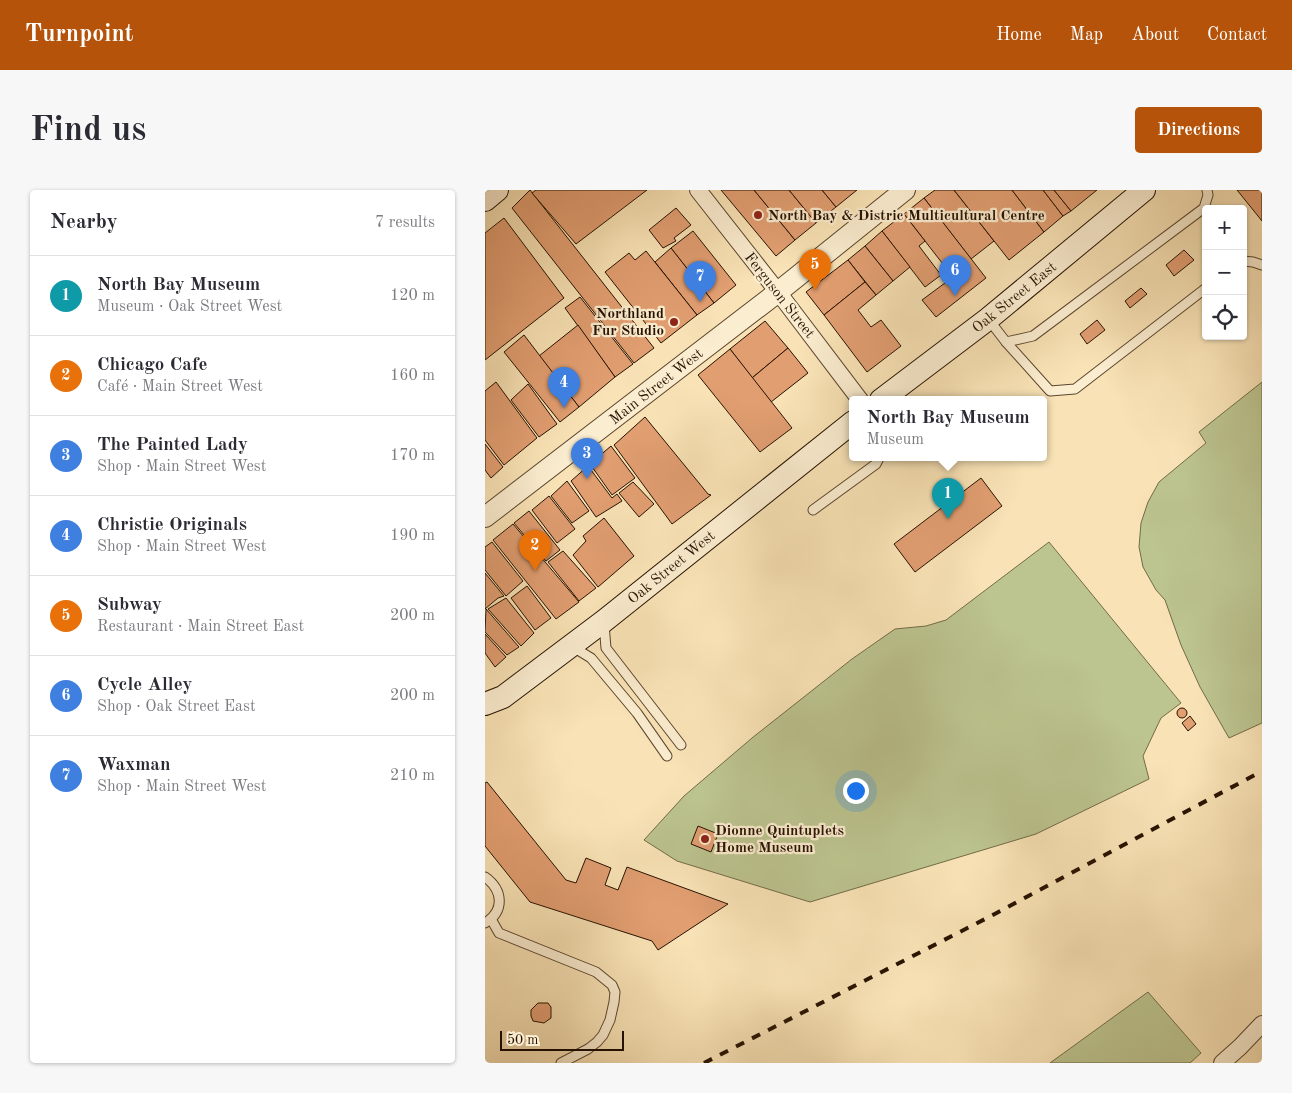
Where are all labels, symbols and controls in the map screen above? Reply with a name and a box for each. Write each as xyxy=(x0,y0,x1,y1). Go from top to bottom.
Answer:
text: Turnpoint xyxy=(25,23,133,47)
text: Home xyxy=(996,26,1042,44)
text: Map xyxy=(1070,26,1103,44)
text: About xyxy=(1131,26,1179,44)
text: Contact xyxy=(1207,26,1267,44)
button: Directions xyxy=(1135,107,1262,153)
text: Find us xyxy=(30,113,146,148)
map controls xyxy=(1202,205,1247,340)
button: + xyxy=(1202,205,1247,250)
marker: North Bay & Distric Multicultural Centre xyxy=(752,209,764,221)
place label: North Bay & Distric Multicultural Centre xyxy=(768,209,1045,224)
text: Nearby xyxy=(50,212,118,233)
text: 7 results xyxy=(375,215,435,231)
pin: 5 xyxy=(799,249,831,290)
street label: Ferguson Street xyxy=(741,250,817,342)
button: − xyxy=(1202,250,1247,295)
pin: 6 xyxy=(939,255,971,296)
street label: Oak Street East xyxy=(970,260,1060,337)
pin: 7 xyxy=(684,261,716,302)
text: North Bay Museum xyxy=(97,276,260,295)
text: 1 xyxy=(61,288,71,304)
text: 120 m xyxy=(390,288,435,304)
button: locate xyxy=(1202,295,1247,340)
text: Museum · Oak Street West xyxy=(97,299,282,315)
place label: Northland Fur Studio xyxy=(592,307,664,339)
marker: Northland Fur Studio xyxy=(668,316,680,328)
street label: Main Street West xyxy=(608,346,706,428)
text: Chicago Cafe xyxy=(97,356,208,375)
pin: 4 xyxy=(548,367,580,408)
text: 2 xyxy=(61,368,71,384)
text: 160 m xyxy=(390,368,435,384)
text: Café · Main Street West xyxy=(97,379,263,395)
popup xyxy=(849,396,1047,461)
text: North Bay Museum xyxy=(866,409,1030,428)
text: Museum xyxy=(866,432,924,448)
text: The Painted Lady xyxy=(97,436,248,455)
pin: 3 xyxy=(571,438,603,479)
text: 3 xyxy=(61,448,71,464)
text: 170 m xyxy=(390,448,435,464)
text: Shop · Main Street West xyxy=(97,459,266,475)
pin: 1 xyxy=(932,478,964,519)
text: Christie Originals xyxy=(97,516,247,535)
text: 4 xyxy=(61,528,71,544)
text: 190 m xyxy=(390,528,435,544)
street label: Oak Street West xyxy=(626,529,718,608)
pin: 2 xyxy=(519,530,551,571)
text: Shop · Main Street West xyxy=(97,539,266,555)
text: Subway xyxy=(97,596,162,615)
text: 5 xyxy=(61,608,71,624)
text: 200 m xyxy=(390,608,435,624)
text: Restaurant · Main Street East xyxy=(97,619,304,635)
text: Cycle Alley xyxy=(97,676,193,695)
text: 6 xyxy=(61,688,71,704)
text: 200 m xyxy=(390,688,435,704)
text: Shop · Oak Street East xyxy=(97,699,256,715)
text: Waxman xyxy=(97,756,171,775)
text: 7 xyxy=(61,768,71,784)
text: 210 m xyxy=(390,768,435,784)
your location xyxy=(843,778,869,804)
text: Shop · Main Street West xyxy=(97,779,266,795)
place label: Dionne Quintuplets Home Museum xyxy=(715,824,844,856)
marker: Dionne Quintuplets Home Museum xyxy=(699,833,711,845)
scale bar xyxy=(500,1028,624,1051)
text: 50 m xyxy=(507,1033,538,1047)

